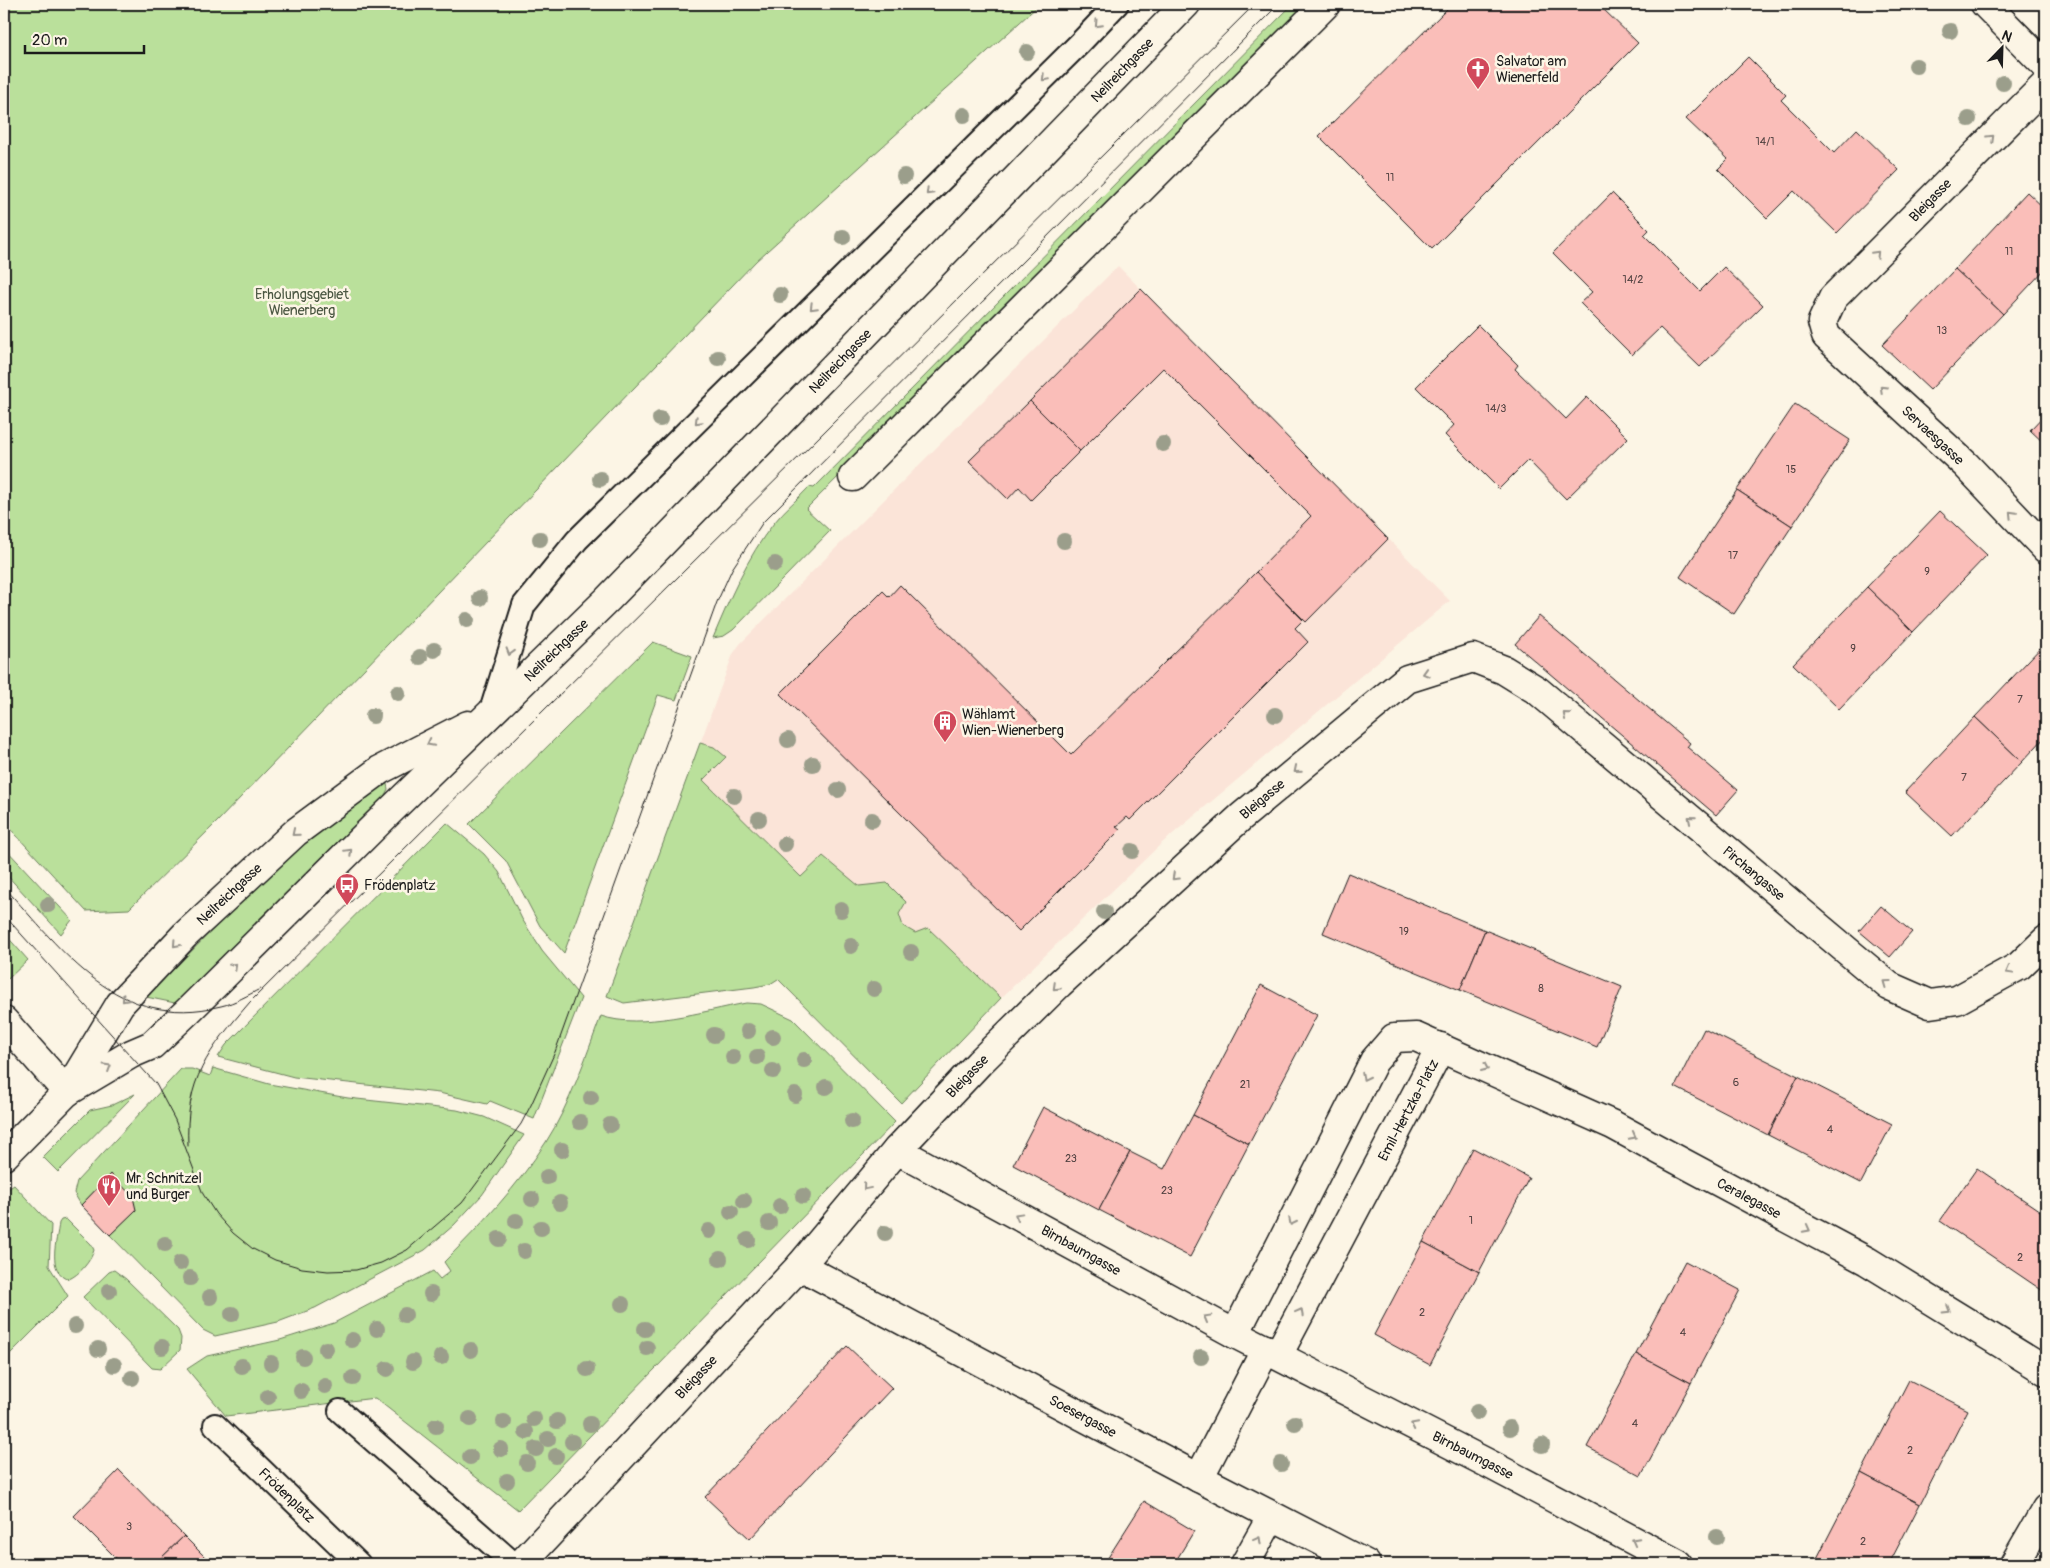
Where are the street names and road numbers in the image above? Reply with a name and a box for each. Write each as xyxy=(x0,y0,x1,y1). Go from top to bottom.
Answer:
street label: Neilreichgasse xyxy=(1087,35,1157,106)
street label: Bleigasse xyxy=(1906,175,1955,226)
street label: Neilreichgasse xyxy=(805,326,875,397)
street label: Servaesgasse xyxy=(1898,402,1967,469)
street label: Neilreichgasse xyxy=(521,615,592,685)
street label: Bleigasse xyxy=(1236,776,1288,823)
street label: Pirchangasse xyxy=(1719,842,1788,904)
street label: Neilreichgasse xyxy=(193,860,266,929)
street label: Bleigasse xyxy=(943,1051,992,1102)
street label: Emil-Hertzka-Platz xyxy=(1374,1056,1442,1164)
street label: Ceralegasse xyxy=(1714,1174,1784,1222)
street label: Birnbaumgasse xyxy=(1038,1222,1124,1279)
street label: Bleigasse xyxy=(672,1352,721,1403)
street label: Soesergasse xyxy=(1046,1392,1119,1441)
street label: Birnbaumgasse xyxy=(1430,1428,1516,1483)
street label: Frödenplatz xyxy=(255,1464,318,1526)

